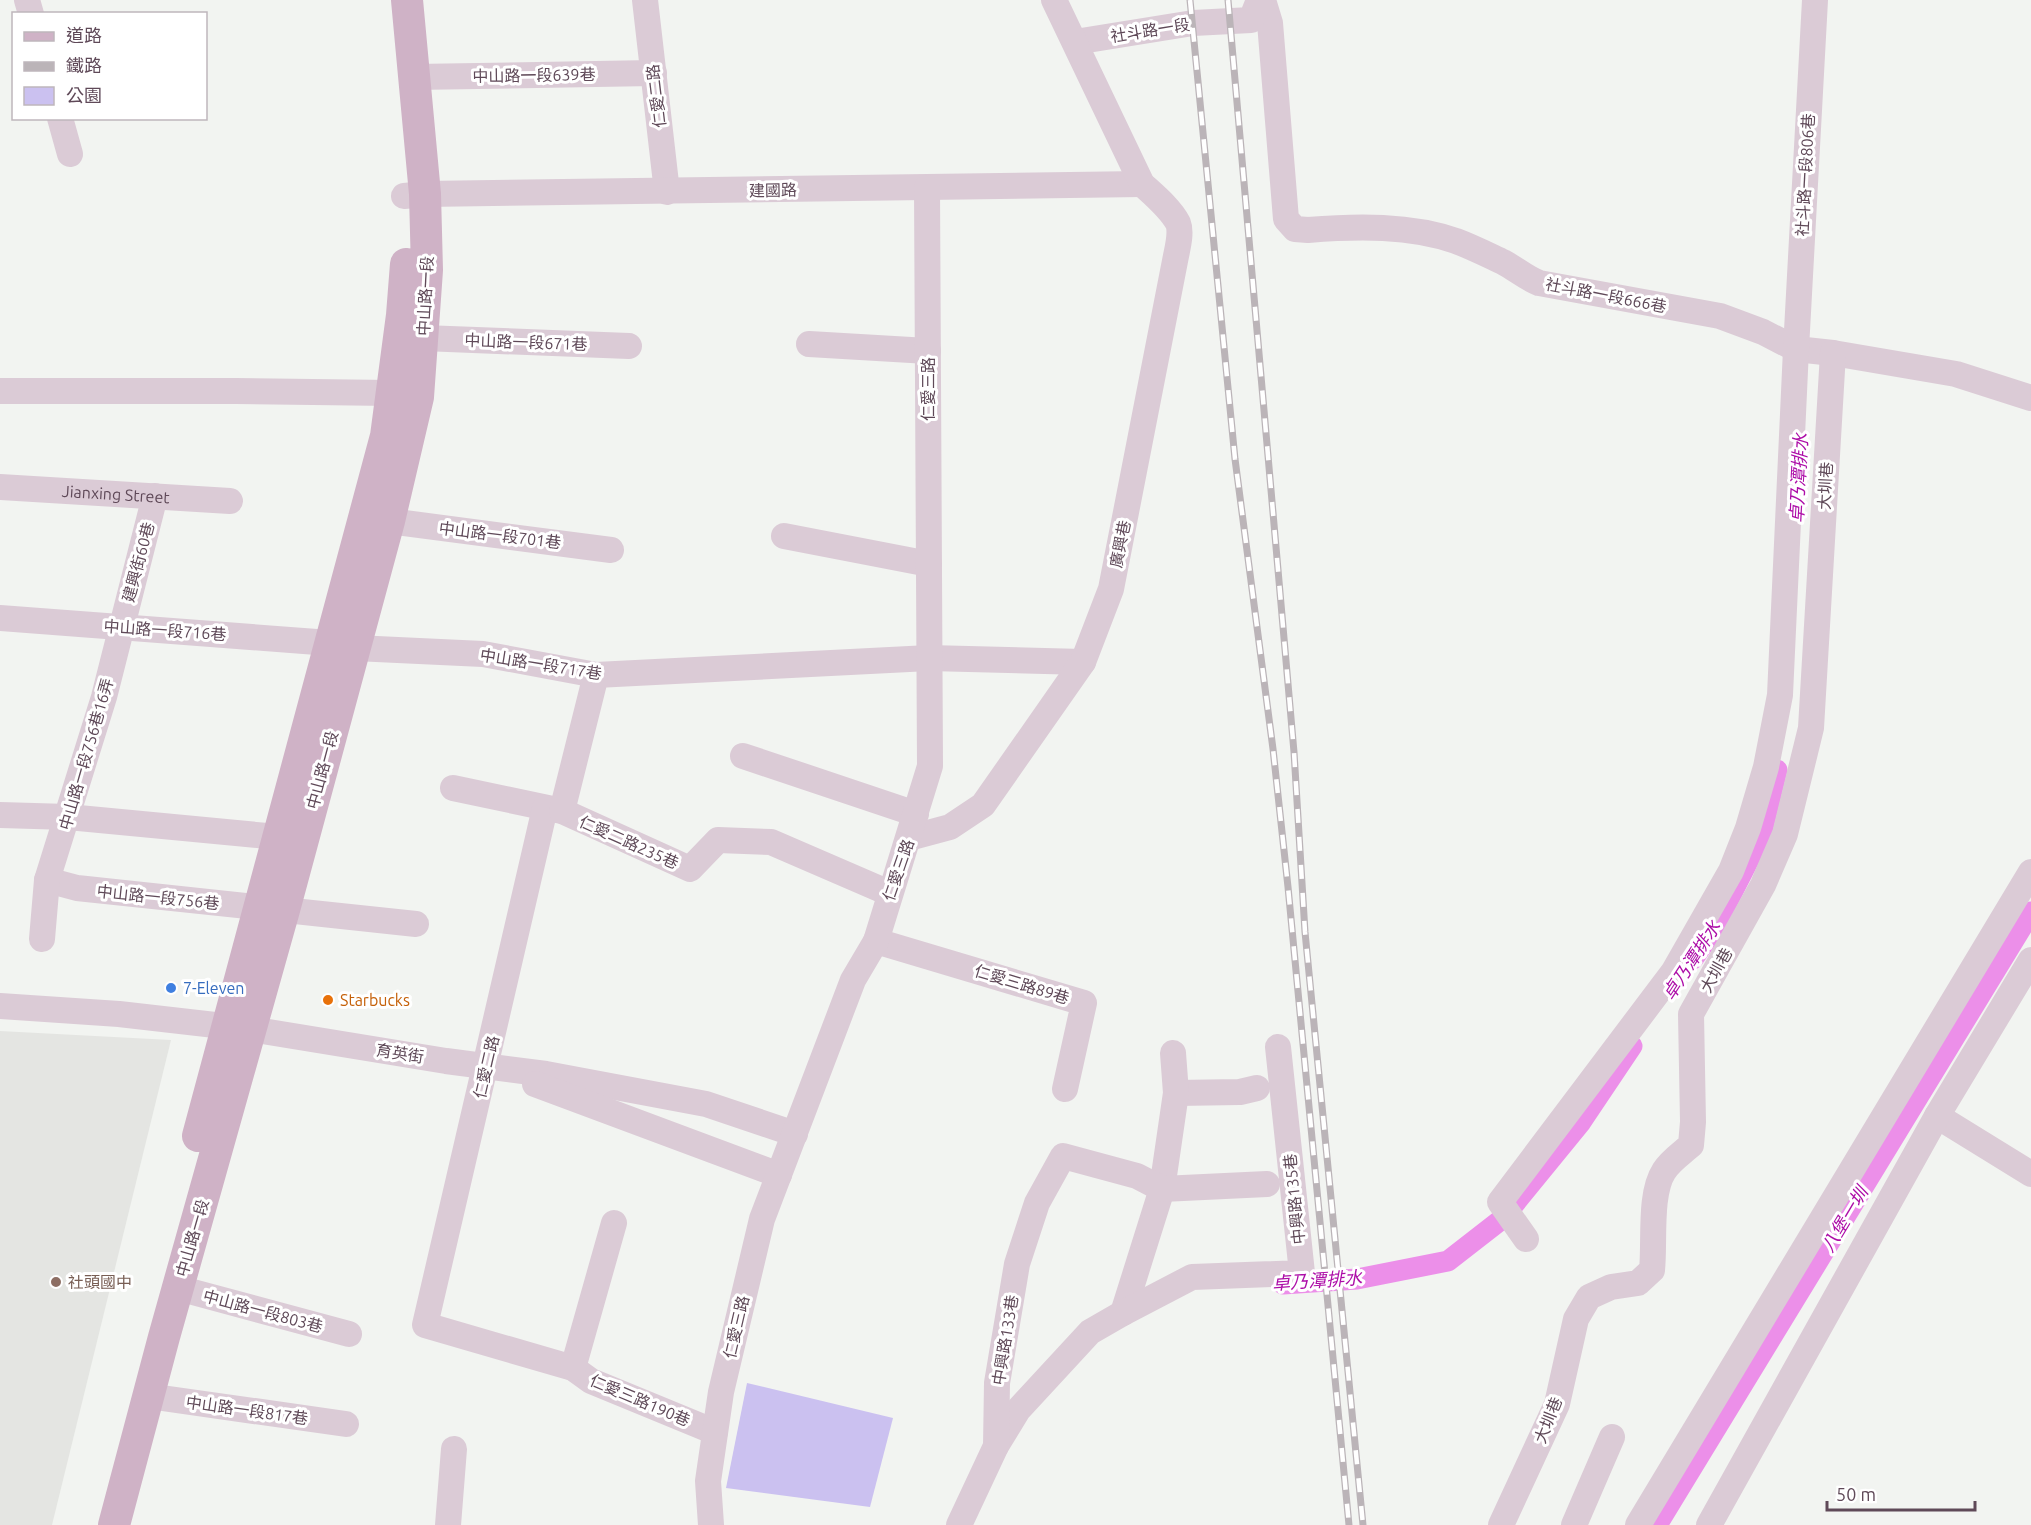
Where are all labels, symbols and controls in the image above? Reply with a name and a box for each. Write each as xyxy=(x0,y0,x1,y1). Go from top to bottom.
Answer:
legend xyxy=(12,12,207,120)
street label: 社斗路一段 xyxy=(1109,15,1191,45)
text: 道路 xyxy=(66,25,102,45)
text: 鐵路 xyxy=(66,55,102,75)
street label: 仁愛二路 xyxy=(643,63,669,129)
street label: 中山路一段639巷 xyxy=(472,65,596,85)
text: 公園 xyxy=(66,85,102,105)
street label: 社斗路一段806巷 xyxy=(1793,113,1817,237)
street label: 建國路 xyxy=(749,181,797,199)
street label: 中山路一段 xyxy=(414,256,436,336)
street label: 社斗路一段666巷 xyxy=(1544,274,1668,316)
street label: 中山路一段671巷 xyxy=(464,331,588,353)
street label: 仁愛三路 xyxy=(919,357,937,421)
water label: 卓乃潭排水 xyxy=(1786,432,1810,523)
street label: 大圳巷 xyxy=(1815,462,1835,510)
street label: Jianxing Street xyxy=(61,482,171,506)
street label: 中山路一段701巷 xyxy=(438,519,562,551)
street label: 廣興巷 xyxy=(1107,519,1133,569)
street label: 建興街60巷 xyxy=(119,520,157,604)
street label: 中山路一段716巷 xyxy=(103,617,227,643)
street label: 中山路一段717巷 xyxy=(479,645,603,683)
street label: 中山路一段756巷16弄 xyxy=(56,676,116,832)
street label: 中山路一段 xyxy=(303,729,341,811)
street label: 仁愛二路235巷 xyxy=(576,812,682,872)
street label: 仁愛三路 xyxy=(879,837,917,903)
street label: 中山路一段756巷 xyxy=(96,882,220,912)
water label: 卓乃潭排水 xyxy=(1658,916,1724,1003)
street label: 大圳巷 xyxy=(1696,945,1736,995)
street label: 仁愛三路89巷 xyxy=(972,961,1072,1007)
place label: 7-Eleven xyxy=(183,979,244,997)
marker: 7-Eleven xyxy=(164,981,178,995)
place label: Starbucks xyxy=(340,991,410,1009)
marker: Starbucks xyxy=(321,993,335,1007)
street label: 仁愛二路 xyxy=(470,1034,502,1100)
street label: 育英街 xyxy=(375,1040,425,1066)
street label: 中興路135巷 xyxy=(1280,1153,1308,1245)
water label: 八堡一圳 xyxy=(1817,1180,1873,1255)
street label: 中山路一段 xyxy=(172,1197,212,1279)
water label: 卓乃潭排水 xyxy=(1271,1267,1364,1293)
place label: 社頭國中 xyxy=(68,1273,132,1291)
marker: 社頭國中 xyxy=(49,1275,63,1289)
street label: 中山路一段803巷 xyxy=(201,1286,325,1336)
street label: 仁愛三路 xyxy=(720,1294,752,1360)
street label: 中興路133巷 xyxy=(989,1294,1021,1386)
street label: 仁愛三路190巷 xyxy=(587,1371,693,1429)
street label: 中山路一段817巷 xyxy=(185,1393,309,1427)
street label: 大圳巷 xyxy=(1531,1394,1565,1446)
scale bar xyxy=(1827,1474,1976,1512)
text: 50 m xyxy=(1836,1484,1876,1504)

